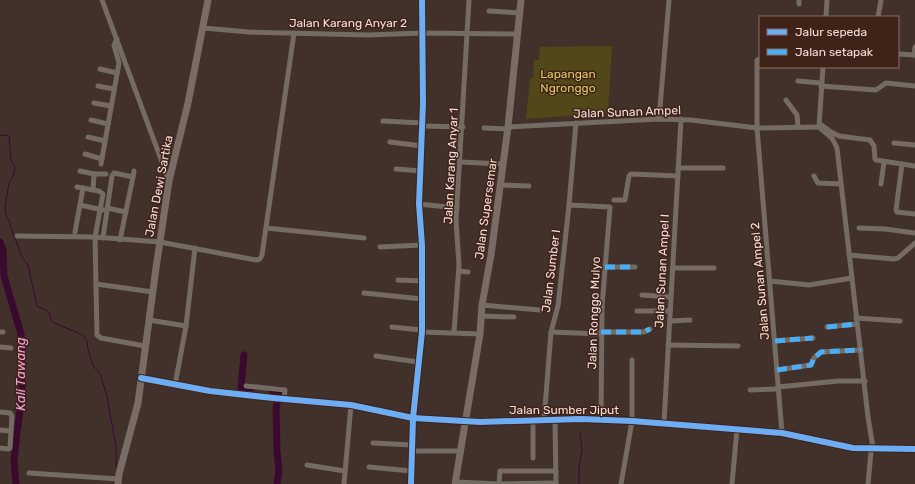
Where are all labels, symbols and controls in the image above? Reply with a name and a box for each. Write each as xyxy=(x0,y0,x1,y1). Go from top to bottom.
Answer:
street label: Jalan Karang Anyar 2 xyxy=(289,16,407,30)
legend xyxy=(759,16,899,68)
text: Jalur sepeda xyxy=(795,25,867,39)
text: Jalan setapak xyxy=(795,45,874,59)
park label: Lapangan Ngronggo xyxy=(540,67,596,95)
street label: Jalan Sunan Ampel xyxy=(573,103,681,121)
street label: Jalan Karang Anyar 1 xyxy=(441,108,461,224)
street label: Jalan Dewi Sartika xyxy=(142,134,176,238)
street label: Jalan Supersemar xyxy=(472,157,500,260)
street label: Jalan Sunan Ampel I xyxy=(652,214,672,328)
street label: Jalan Sunan Ampel 2 xyxy=(748,222,772,340)
street label: Jalan Sumber I xyxy=(539,229,563,313)
street label: Jalan Ronggo Mulyo xyxy=(585,256,603,370)
water label: Kali Tawang xyxy=(13,337,29,411)
street label: Jalan Sumber Jiput xyxy=(509,403,619,417)

